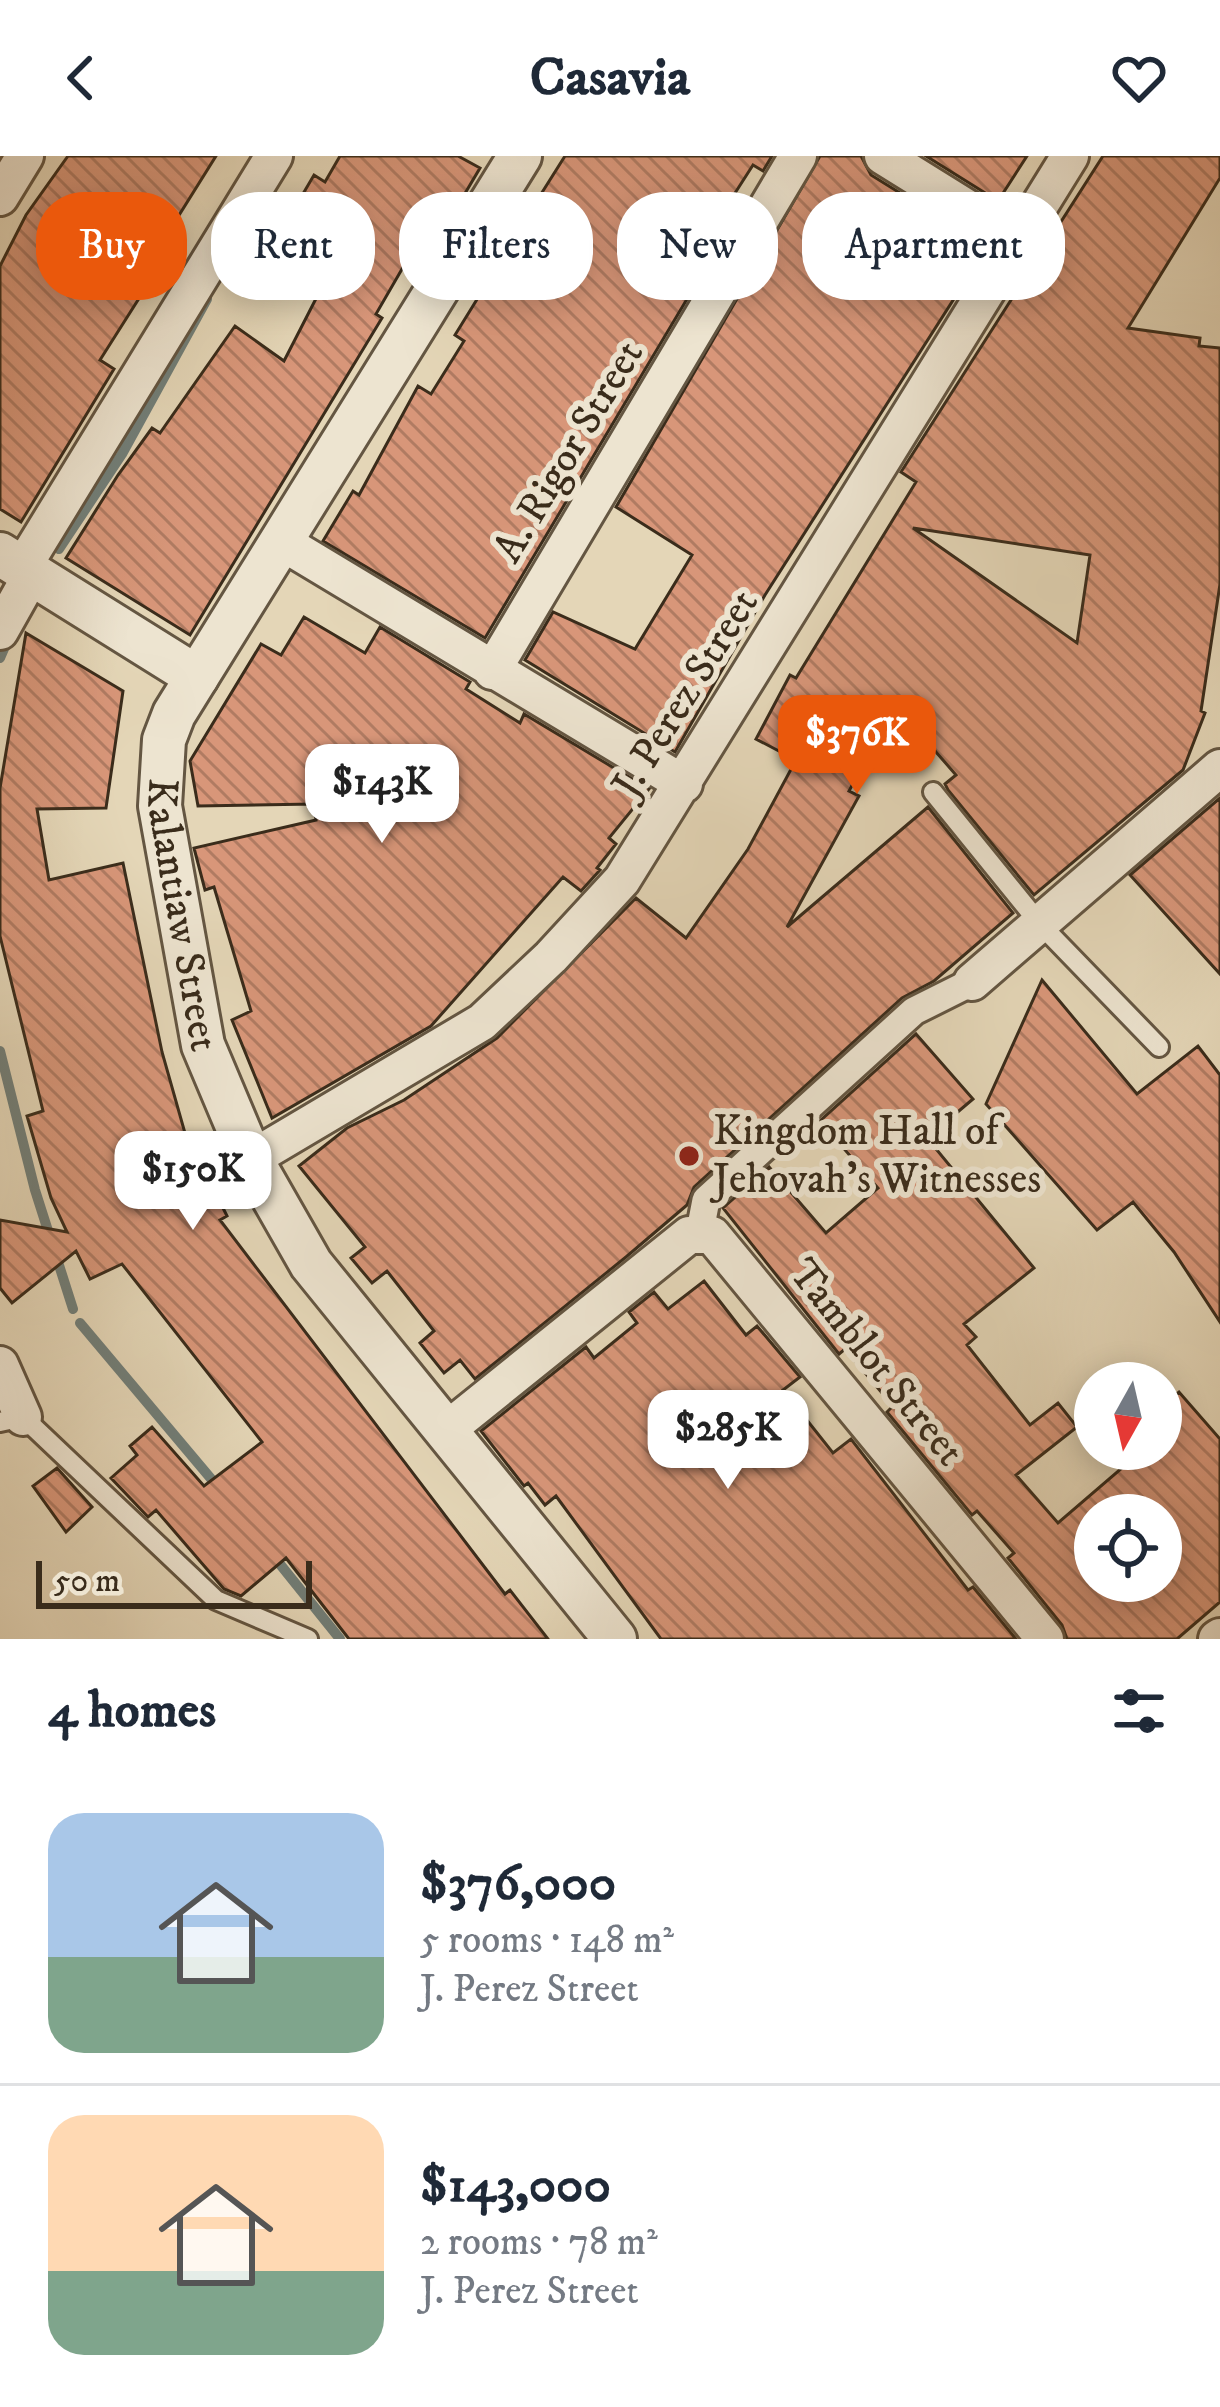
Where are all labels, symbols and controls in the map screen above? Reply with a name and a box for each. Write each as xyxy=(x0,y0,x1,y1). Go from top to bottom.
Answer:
icon: back xyxy=(48,45,114,111)
text: Casavia xyxy=(530,45,690,112)
icon: heart xyxy=(1106,45,1172,111)
chip: Buy xyxy=(36,192,187,300)
chip: Rent xyxy=(211,192,375,300)
chip: Filters xyxy=(399,192,593,300)
chip: New xyxy=(617,192,778,300)
chip: Apartment xyxy=(802,192,1065,300)
street label: A. Rigor Street xyxy=(482,331,656,573)
street label: J. Perez Street xyxy=(599,580,770,811)
pin: $376K xyxy=(773,695,941,797)
text: $376K xyxy=(805,709,909,758)
pin: $143K xyxy=(298,744,466,846)
text: $143K xyxy=(332,758,432,807)
street label: Kalantiaw Street xyxy=(134,777,230,1055)
place label: Kingdom Hall of Jehovah's Witnesses xyxy=(709,1106,1041,1206)
pin: $150K xyxy=(109,1131,277,1233)
marker: Kingdom Hall of Jehovah's Witnesses xyxy=(676,1143,702,1169)
text: $150K xyxy=(141,1145,245,1194)
street label: Tamblot Street xyxy=(777,1249,975,1477)
north arrow xyxy=(1074,1362,1182,1470)
map controls xyxy=(1074,1362,1182,1602)
pin: $285K xyxy=(644,1390,812,1492)
text: $285K xyxy=(675,1404,781,1453)
button: locate xyxy=(1074,1494,1182,1602)
scale bar xyxy=(36,1555,312,1608)
text: 50 m xyxy=(54,1561,120,1602)
icon: filters xyxy=(1106,1678,1172,1744)
text: 4 homes xyxy=(48,1679,216,1743)
text: $376,000 xyxy=(420,1852,616,1916)
icon: home xyxy=(144,1861,288,2005)
text: 5 rooms · 148 m² xyxy=(420,1916,674,1965)
text: J. Perez Street xyxy=(420,1965,639,2014)
text: $143,000 xyxy=(420,2154,611,2218)
icon: home xyxy=(144,2163,288,2307)
text: 2 rooms · 78 m² xyxy=(420,2218,658,2267)
text: J. Perez Street xyxy=(420,2267,639,2316)

